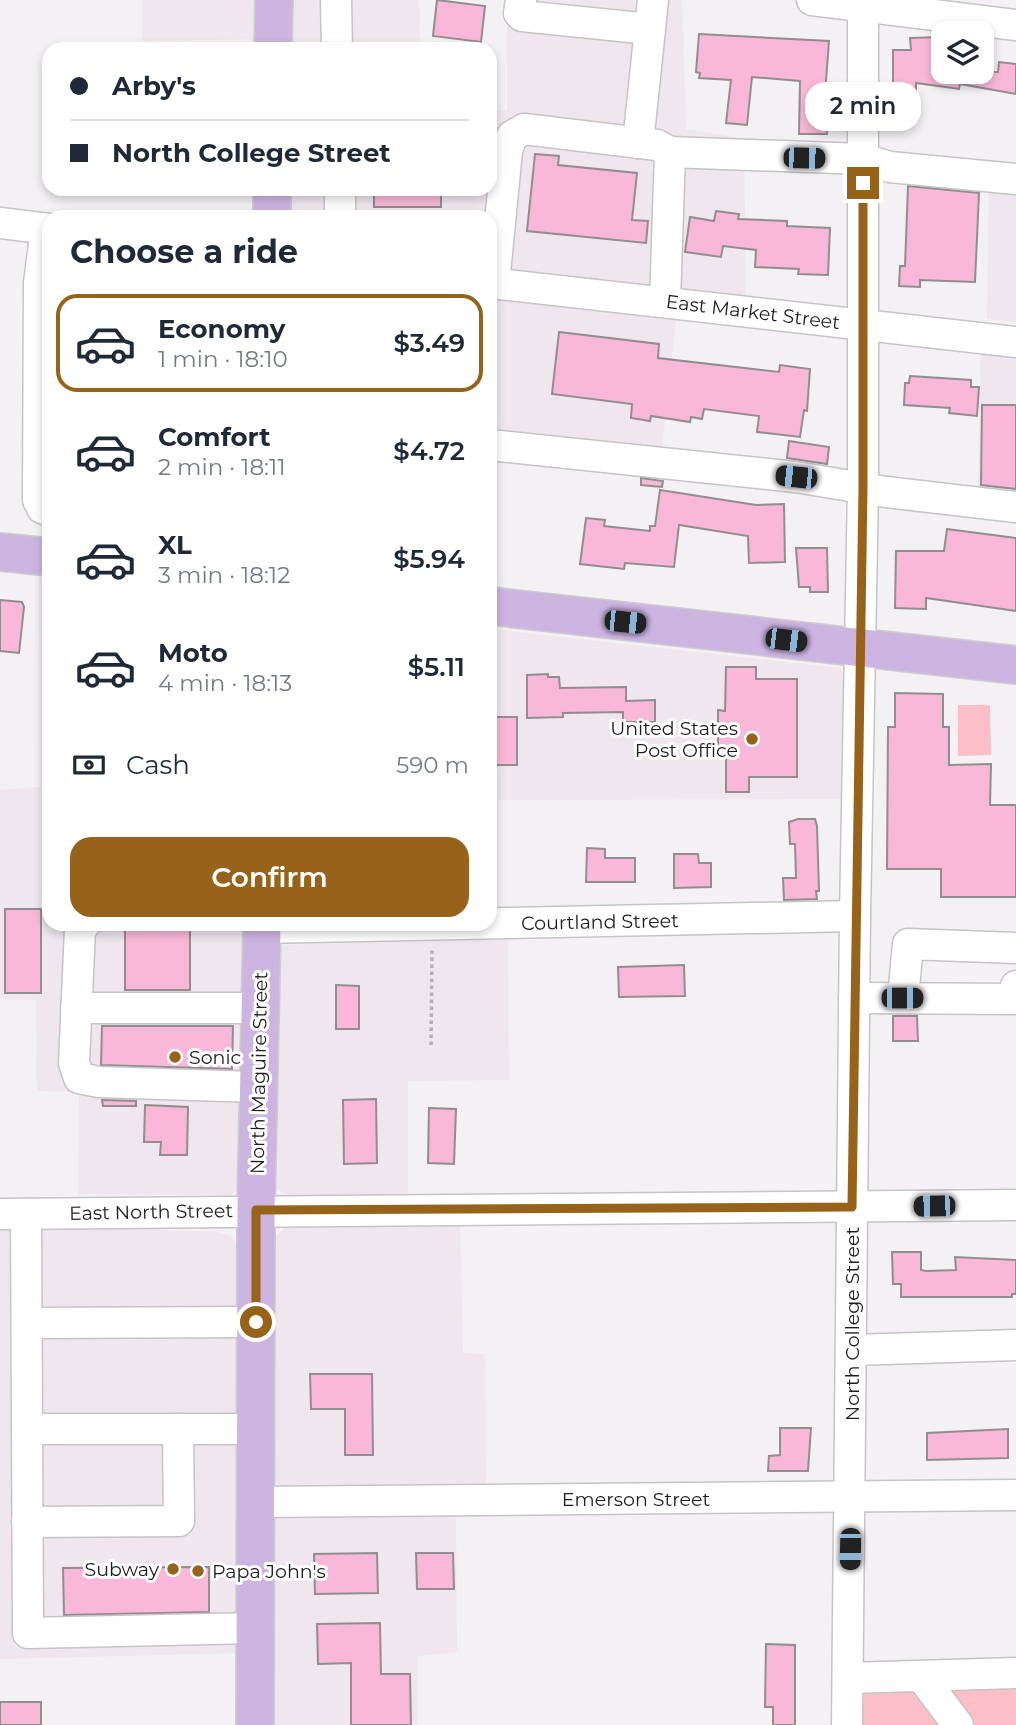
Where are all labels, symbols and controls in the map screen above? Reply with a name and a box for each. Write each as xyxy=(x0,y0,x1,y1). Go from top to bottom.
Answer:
map controls xyxy=(931,21,994,84)
button: layers xyxy=(931,21,994,84)
text: Arby's xyxy=(112,70,196,102)
callout: 2 min xyxy=(805,82,921,130)
text: 2 min xyxy=(830,92,896,120)
text: North College Street xyxy=(112,137,391,169)
car xyxy=(783,147,826,169)
route end xyxy=(847,167,879,199)
text: Choose a ride xyxy=(70,232,298,271)
street label: East Market Street xyxy=(665,290,842,334)
icon: car xyxy=(74,312,137,375)
text: Economy xyxy=(158,313,285,345)
text: $3.49 xyxy=(394,327,465,359)
text: 1 min · 18:10 xyxy=(158,345,288,373)
icon: car xyxy=(74,420,137,483)
text: Comfort xyxy=(158,421,270,453)
text: $4.72 xyxy=(393,435,465,467)
text: 2 min · 18:11 xyxy=(158,453,286,481)
car xyxy=(775,464,818,490)
icon: car xyxy=(74,528,137,591)
text: XL xyxy=(158,529,192,561)
text: $5.94 xyxy=(393,543,465,575)
text: 3 min · 18:12 xyxy=(158,561,290,589)
car xyxy=(604,609,647,635)
car xyxy=(764,627,809,653)
icon: car xyxy=(74,636,137,699)
text: Moto xyxy=(158,637,228,669)
text: $5.11 xyxy=(408,651,465,683)
text: 4 min · 18:13 xyxy=(158,669,292,697)
place label: United States Post Office xyxy=(610,717,738,762)
marker: United States Post Office xyxy=(744,731,760,747)
icon: cash xyxy=(70,746,108,784)
text: Cash xyxy=(126,749,190,781)
text: 590 m xyxy=(396,751,469,779)
button: Confirm xyxy=(70,837,469,917)
street label: Courtland Street xyxy=(521,909,679,935)
street label: North Maguire Street xyxy=(246,971,272,1174)
car xyxy=(882,988,924,1009)
place label: Sonic xyxy=(189,1046,241,1069)
marker: Sonic xyxy=(167,1049,183,1065)
car xyxy=(913,1195,956,1217)
street label: East North Street xyxy=(69,1199,233,1225)
street label: North College Street xyxy=(841,1227,864,1421)
route start xyxy=(240,1306,272,1338)
street label: Emerson Street xyxy=(562,1488,710,1511)
car xyxy=(840,1528,861,1570)
place label: Subway xyxy=(84,1558,160,1581)
place label: Papa John's xyxy=(212,1560,326,1583)
marker: Subway xyxy=(165,1561,181,1577)
marker: Papa John's xyxy=(190,1563,206,1579)

